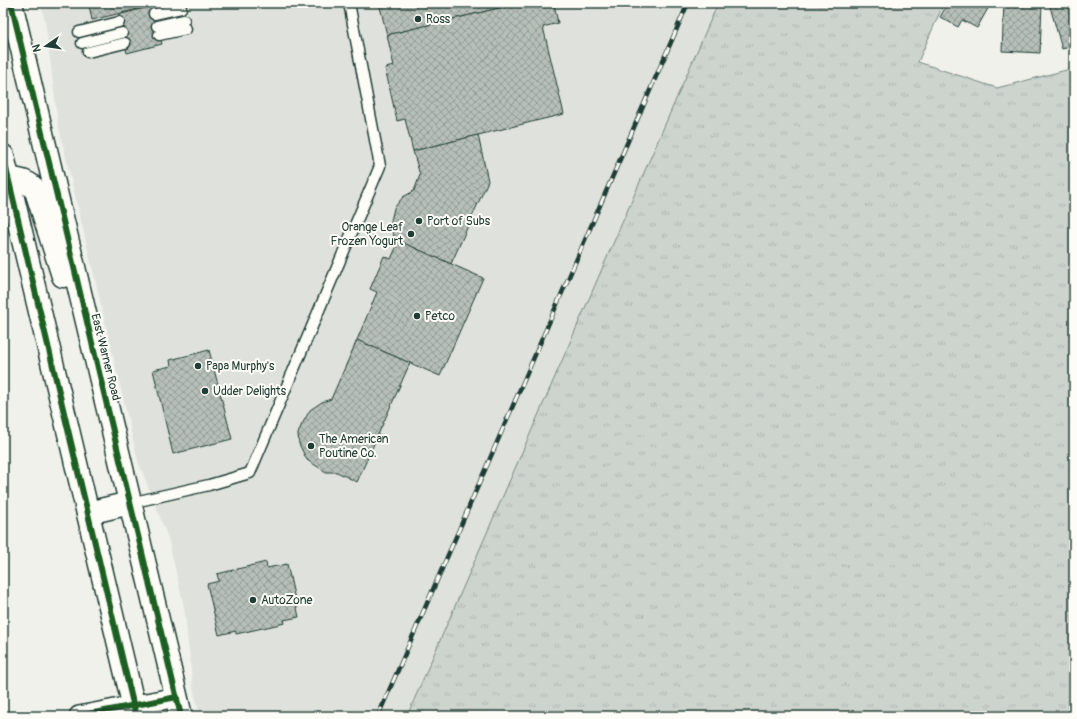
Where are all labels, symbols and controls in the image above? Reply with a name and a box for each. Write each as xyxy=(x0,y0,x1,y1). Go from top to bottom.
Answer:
place label: Ross xyxy=(426,12,451,27)
marker: Ross xyxy=(413,14,423,24)
north arrow xyxy=(26,26,66,66)
text: N xyxy=(29,43,44,53)
place label: Port of Subs xyxy=(427,214,491,229)
marker: Port of Subs xyxy=(414,216,424,226)
place label: Orange Leaf Frozen Yogurt xyxy=(330,220,403,249)
marker: Orange Leaf Frozen Yogurt xyxy=(406,229,416,239)
place label: Petco xyxy=(425,309,455,324)
marker: Petco xyxy=(412,311,422,321)
street label: East Warner Road xyxy=(87,312,124,402)
place label: Papa Murphy's xyxy=(206,359,275,374)
marker: Papa Murphy's xyxy=(193,361,203,371)
place label: Udder Delights xyxy=(213,384,287,399)
marker: Udder Delights xyxy=(200,386,210,396)
place label: The American Poutine Co. xyxy=(319,432,389,461)
marker: The American Poutine Co. xyxy=(306,441,316,451)
place label: AutoZone xyxy=(261,593,312,608)
marker: AutoZone xyxy=(248,595,258,605)

